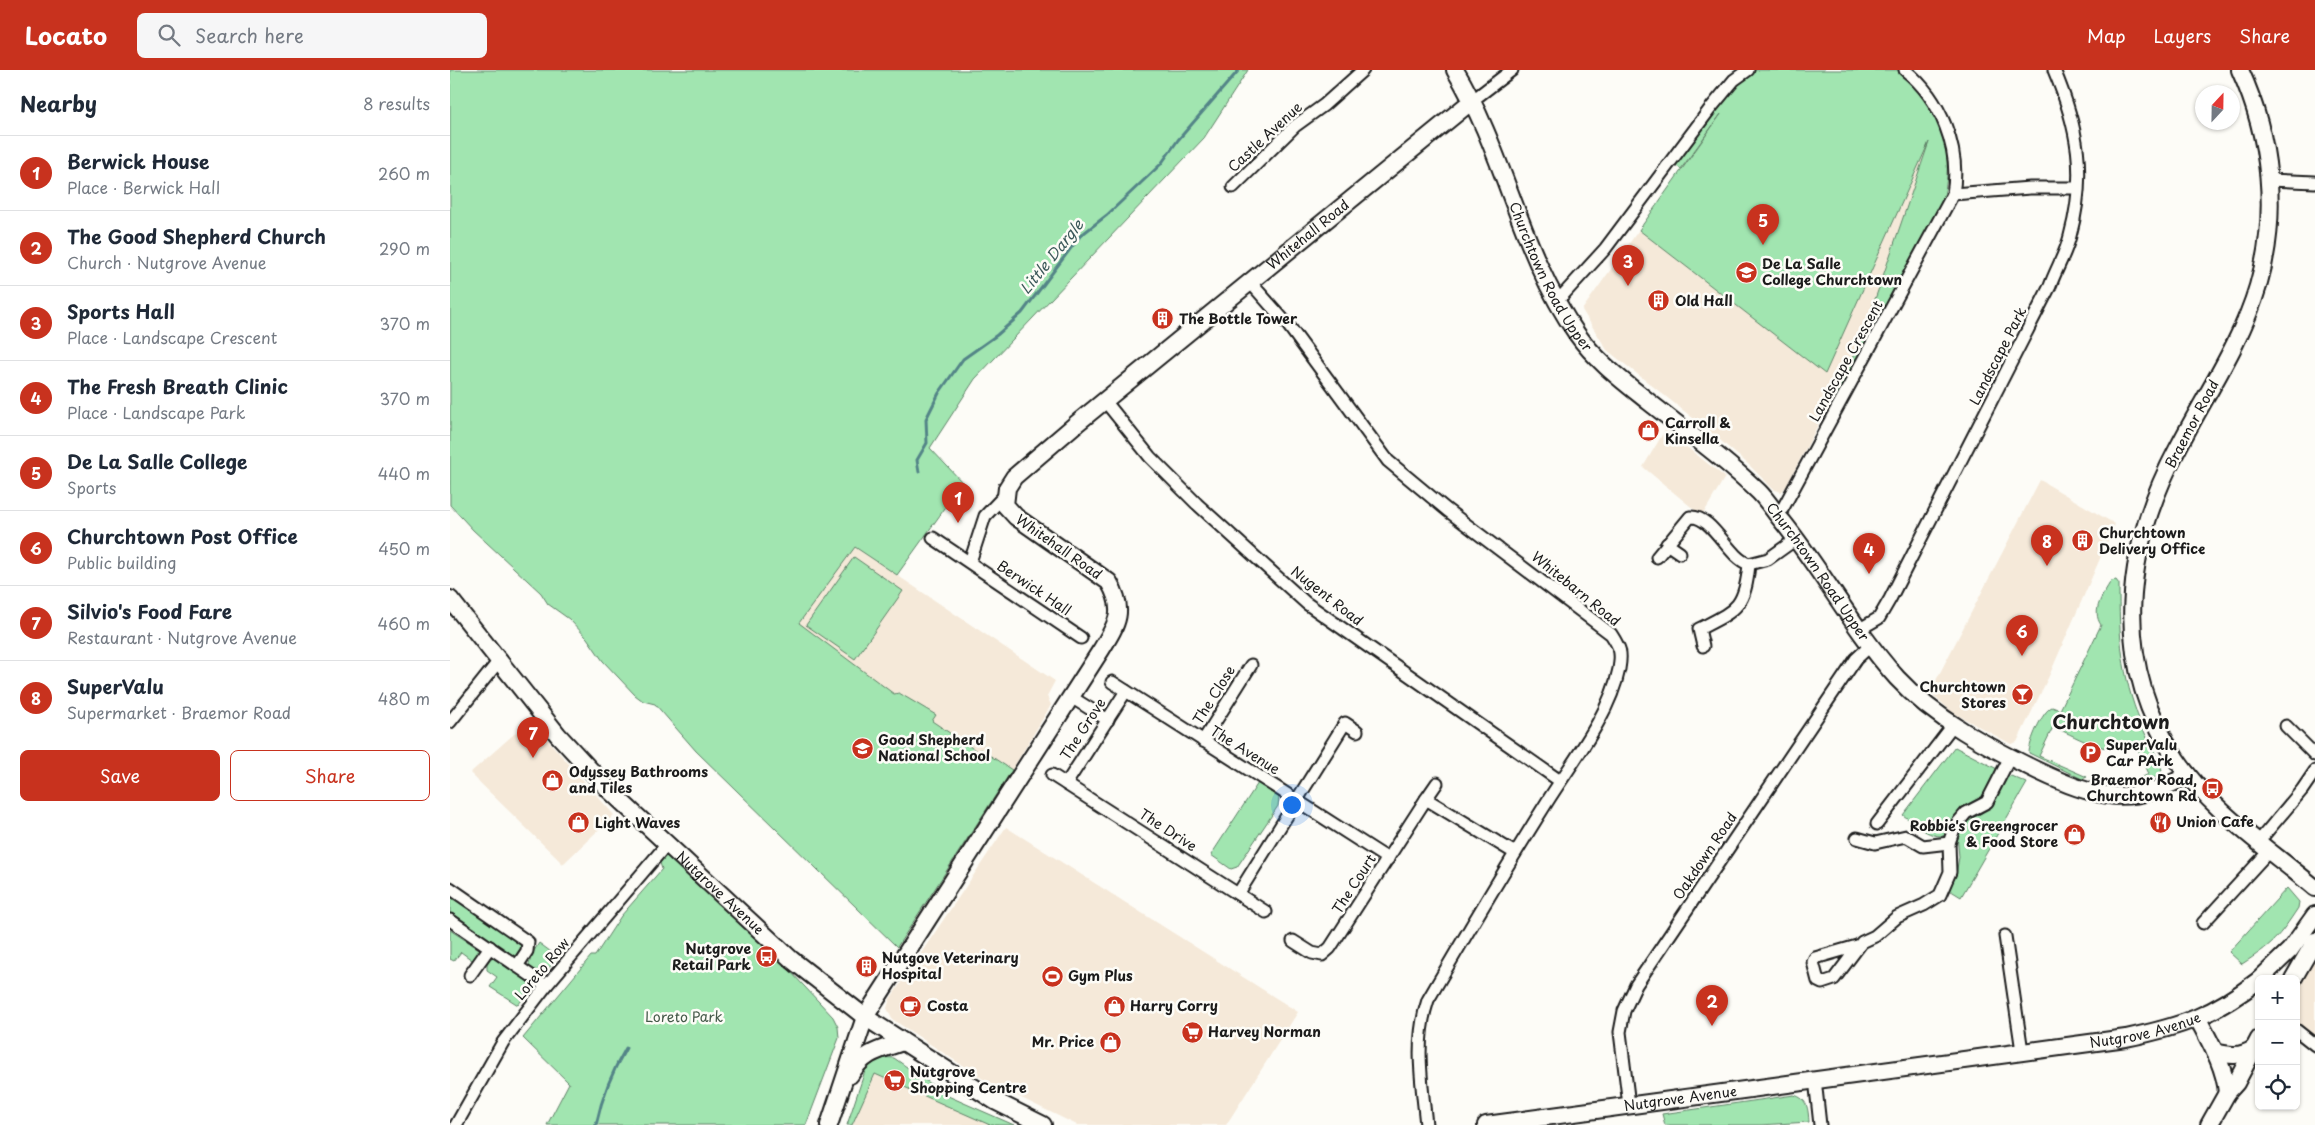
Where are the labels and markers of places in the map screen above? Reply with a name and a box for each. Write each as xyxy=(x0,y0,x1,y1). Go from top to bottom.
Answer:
pin: 5 xyxy=(1747,204,1779,245)
pin: 3 xyxy=(1612,245,1644,286)
place label: De La Salle College Churchtown xyxy=(1762,253,1902,290)
school or university icon: De La Salle College Churchtown xyxy=(1734,260,1758,284)
building icon: Old Hall xyxy=(1647,289,1671,313)
place label: Old Hall xyxy=(1675,290,1733,311)
building icon: The Bottle Tower xyxy=(1151,307,1175,331)
place label: The Bottle Tower xyxy=(1179,308,1298,329)
place label: Carroll & Kinsella xyxy=(1665,412,1731,449)
shop icon: Carroll & Kinsella xyxy=(1637,419,1661,443)
pin: 1 xyxy=(942,482,974,523)
place label: Churchtown Delivery Office xyxy=(2099,522,2205,559)
pin: 8 xyxy=(2031,525,2063,566)
building icon: Churchtown Delivery Office xyxy=(2071,529,2095,553)
pin: 4 xyxy=(1853,533,1885,574)
pin: 6 xyxy=(2006,615,2038,656)
place label: Churchtown Stores xyxy=(1919,676,2006,713)
bar icon: Churchtown Stores xyxy=(2010,683,2034,707)
pin: 7 xyxy=(517,717,549,758)
place label: Good Shepherd National School xyxy=(878,729,990,766)
place label: SuperValu Car PArk xyxy=(2106,734,2177,771)
school or university icon: Good Shepherd National School xyxy=(850,736,874,760)
parking icon: SuperValu Car PArk xyxy=(2078,741,2102,765)
place label: Odyssey Bathrooms and Tiles xyxy=(569,761,708,798)
shop icon: Odyssey Bathrooms and Tiles xyxy=(541,768,565,792)
place label: Braemor Road, Churchtown Rd xyxy=(2087,769,2198,806)
bus stop icon: Braemor Road, Churchtown Rd xyxy=(2201,776,2225,800)
restaurant icon: Union Cafe xyxy=(2148,810,2172,834)
shop icon: Light Waves xyxy=(567,811,591,835)
place label: Union Cafe xyxy=(2176,811,2254,832)
place label: Light Waves xyxy=(595,812,681,833)
place label: Robbie's Greengrocer & Food Store xyxy=(1910,815,2059,852)
shop icon: Robbie's Greengrocer & Food Store xyxy=(2062,822,2086,846)
place label: Nutgrove Retail Park xyxy=(672,938,752,975)
bus stop icon: Nutgrove Retail Park xyxy=(755,945,779,969)
place label: Nutgove Veterinary Hospital xyxy=(882,947,1019,984)
building icon: Nutgove Veterinary Hospital xyxy=(854,954,878,978)
sports icon: Gym Plus xyxy=(1040,964,1064,988)
place label: Gym Plus xyxy=(1068,965,1133,986)
pin: 2 xyxy=(1696,985,1728,1026)
cafe icon: Costa xyxy=(899,994,923,1018)
shop icon: Harry Corry xyxy=(1102,994,1126,1018)
place label: Costa xyxy=(927,995,969,1016)
place label: Harry Corry xyxy=(1130,995,1218,1016)
supermarket icon: Harvey Norman xyxy=(1180,1020,1204,1044)
place label: Harvey Norman xyxy=(1208,1021,1321,1042)
shop icon: Mr. Price xyxy=(1098,1030,1122,1054)
place label: Mr. Price xyxy=(1032,1031,1094,1052)
place label: Nutgrove Shopping Centre xyxy=(910,1061,1027,1098)
supermarket icon: Nutgrove Shopping Centre xyxy=(882,1068,906,1092)

